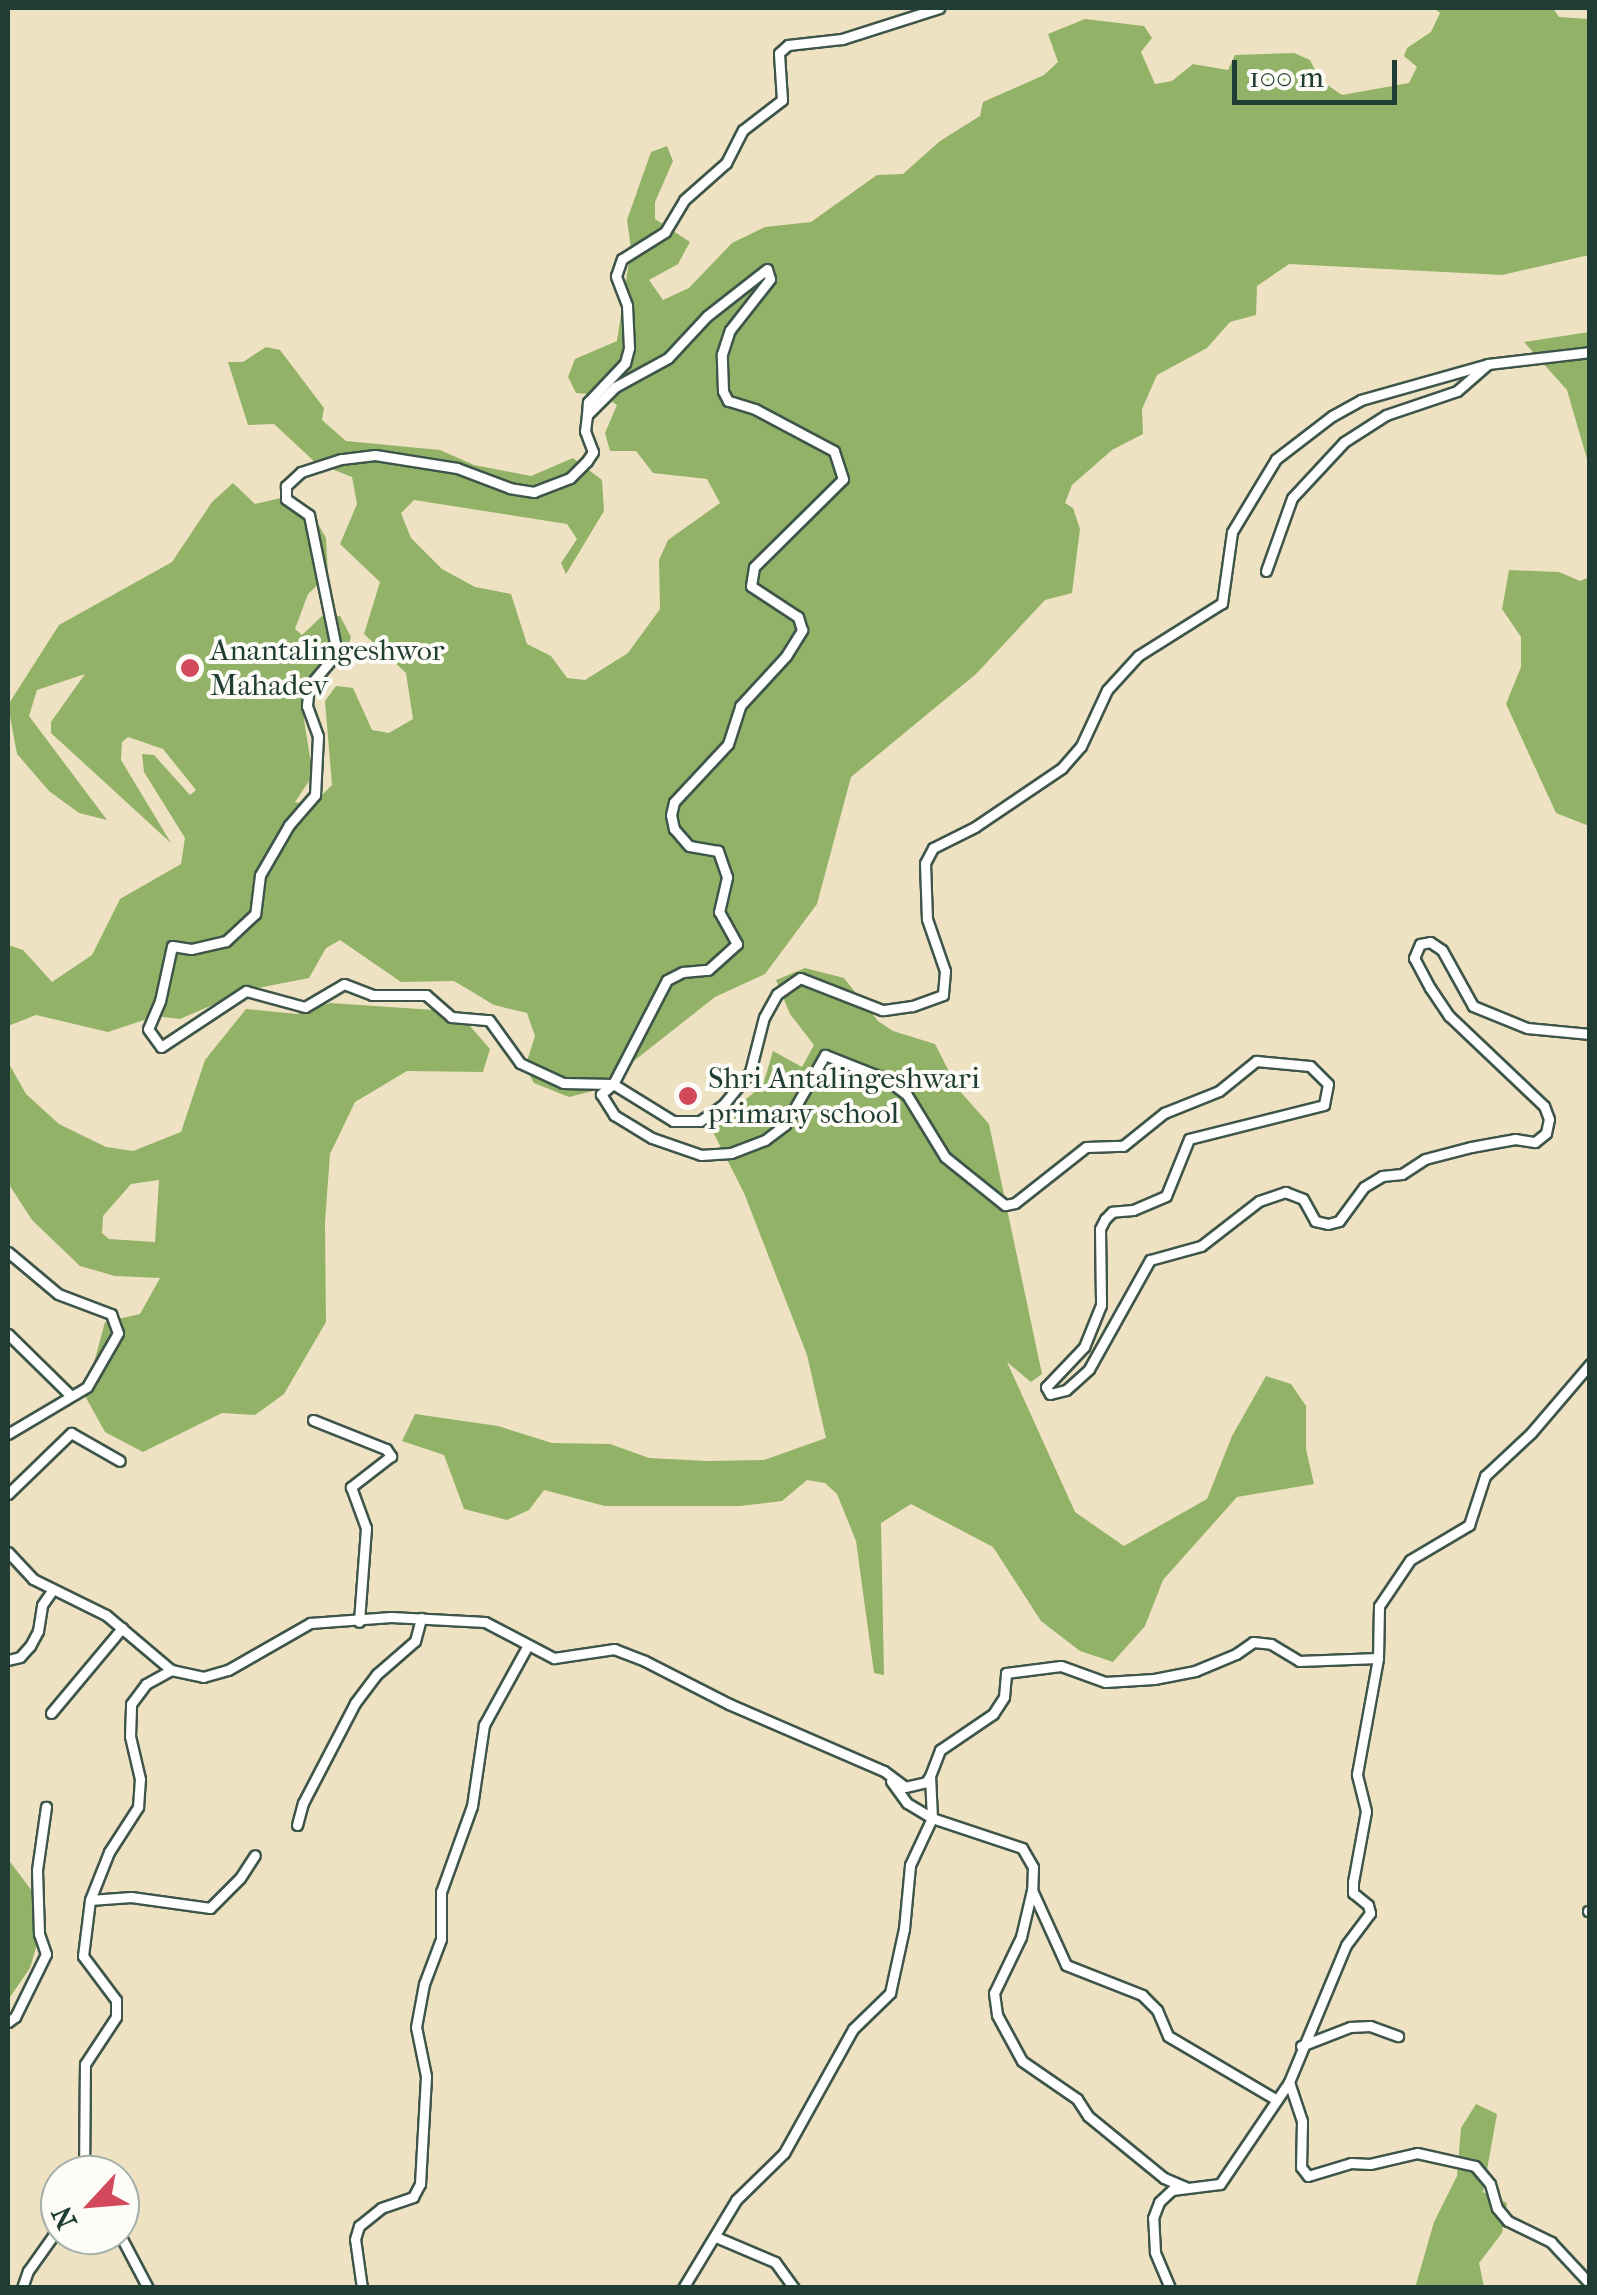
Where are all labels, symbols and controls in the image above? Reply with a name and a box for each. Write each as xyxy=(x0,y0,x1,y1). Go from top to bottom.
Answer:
scale bar xyxy=(1237,40,1402,102)
text: 100 m xyxy=(1249,60,1324,95)
place label: Anantalingeshwor Mahadev xyxy=(210,633,445,704)
marker: Anantalingeshwor Mahadev xyxy=(179,657,201,679)
place label: Shri Antalingeshwari primary school xyxy=(708,1061,980,1132)
marker: Shri Antalingeshwari primary school xyxy=(677,1085,699,1107)
north arrow xyxy=(40,2155,140,2255)
text: N xyxy=(45,2201,84,2234)

